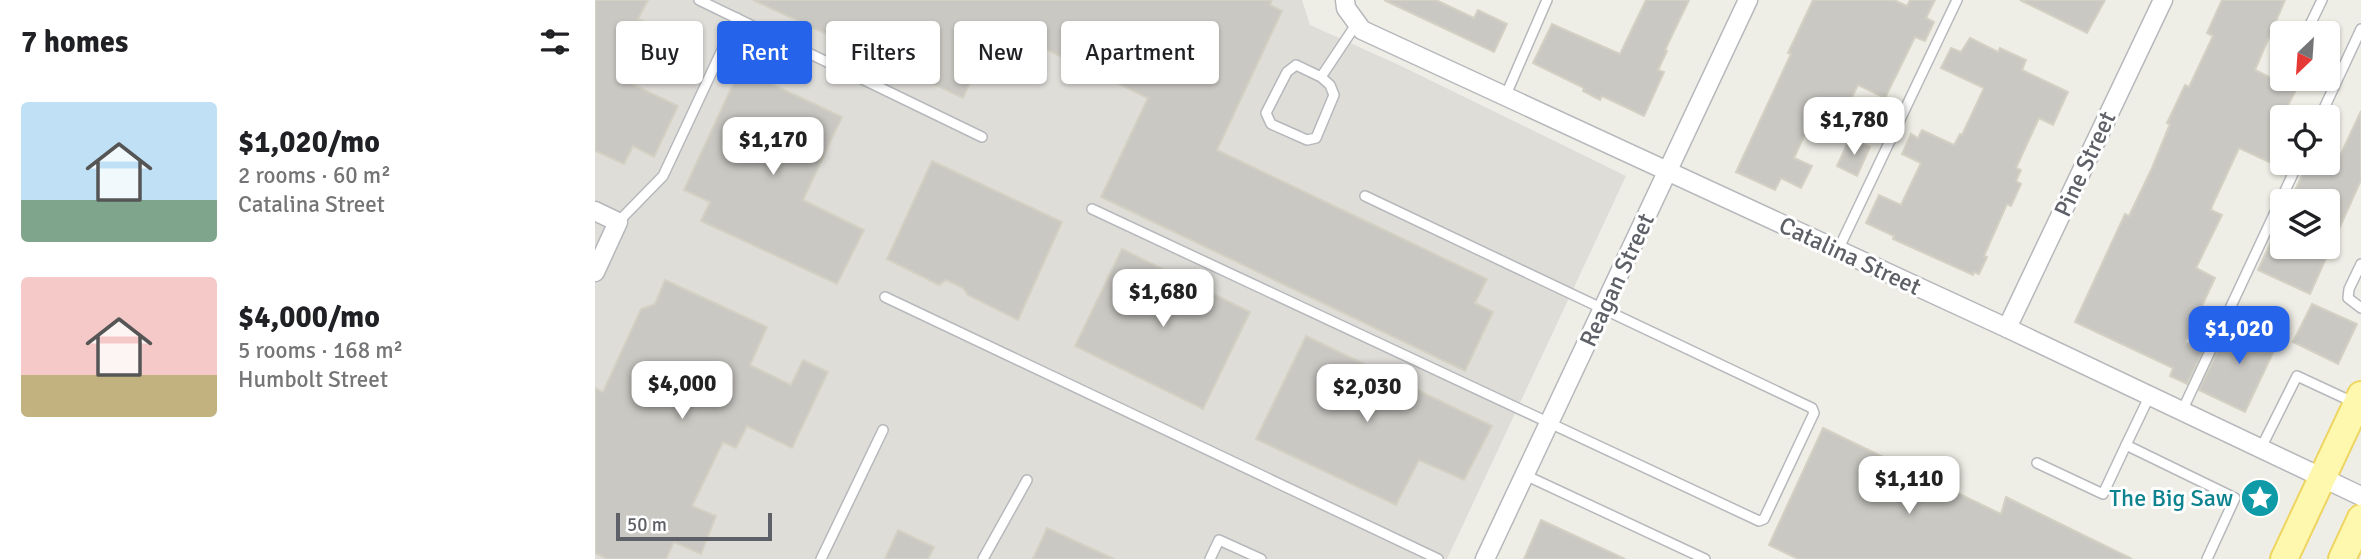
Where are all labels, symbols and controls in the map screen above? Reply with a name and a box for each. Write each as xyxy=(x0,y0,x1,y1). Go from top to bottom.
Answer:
chip: Buy xyxy=(616,21,703,84)
chip: Rent xyxy=(717,21,812,84)
chip: Filters xyxy=(826,21,940,84)
chip: New xyxy=(954,21,1047,84)
chip: Apartment xyxy=(1061,21,1219,84)
north arrow xyxy=(2270,21,2340,91)
map controls xyxy=(2270,21,2340,259)
icon: filters xyxy=(536,23,574,61)
text: 7 homes xyxy=(21,24,128,61)
pin: $1,780 xyxy=(1797,97,1911,157)
text: $1,780 xyxy=(1820,105,1888,134)
button: locate xyxy=(2270,105,2340,175)
street label: Pine Street xyxy=(2048,106,2122,222)
pin: $1,170 xyxy=(716,118,830,177)
text: $1,020/mo xyxy=(238,124,380,161)
text: $1,170 xyxy=(739,125,807,154)
icon: home xyxy=(77,130,161,214)
text: 2 rooms · 60 m² xyxy=(238,161,391,190)
button: layers xyxy=(2270,189,2340,259)
text: Catalina Street xyxy=(238,190,385,219)
street label: Reagan Street xyxy=(1573,208,1661,352)
street label: Catalina Street xyxy=(1774,210,1926,302)
pin: $1,680 xyxy=(1106,270,1220,329)
text: $1,680 xyxy=(1129,277,1197,306)
text: $4,000/mo xyxy=(238,299,380,336)
icon: home xyxy=(77,305,161,389)
pin: $1,020 xyxy=(2182,306,2296,366)
text: $1,020 xyxy=(2205,314,2273,343)
text: 5 rooms · 168 m² xyxy=(238,336,403,365)
pin: $4,000 xyxy=(625,362,739,421)
pin: $2,030 xyxy=(1310,364,1424,424)
text: Humbolt Street xyxy=(238,365,388,394)
text: $4,000 xyxy=(648,369,716,398)
text: $2,030 xyxy=(1333,372,1401,401)
pin: $1,110 xyxy=(1852,456,1966,516)
text: $1,110 xyxy=(1875,464,1943,493)
place icon: The Big Saw xyxy=(2239,477,2281,519)
place label: The Big Saw xyxy=(2109,483,2233,513)
scale bar xyxy=(616,510,772,542)
text: 50 m xyxy=(627,513,667,537)

